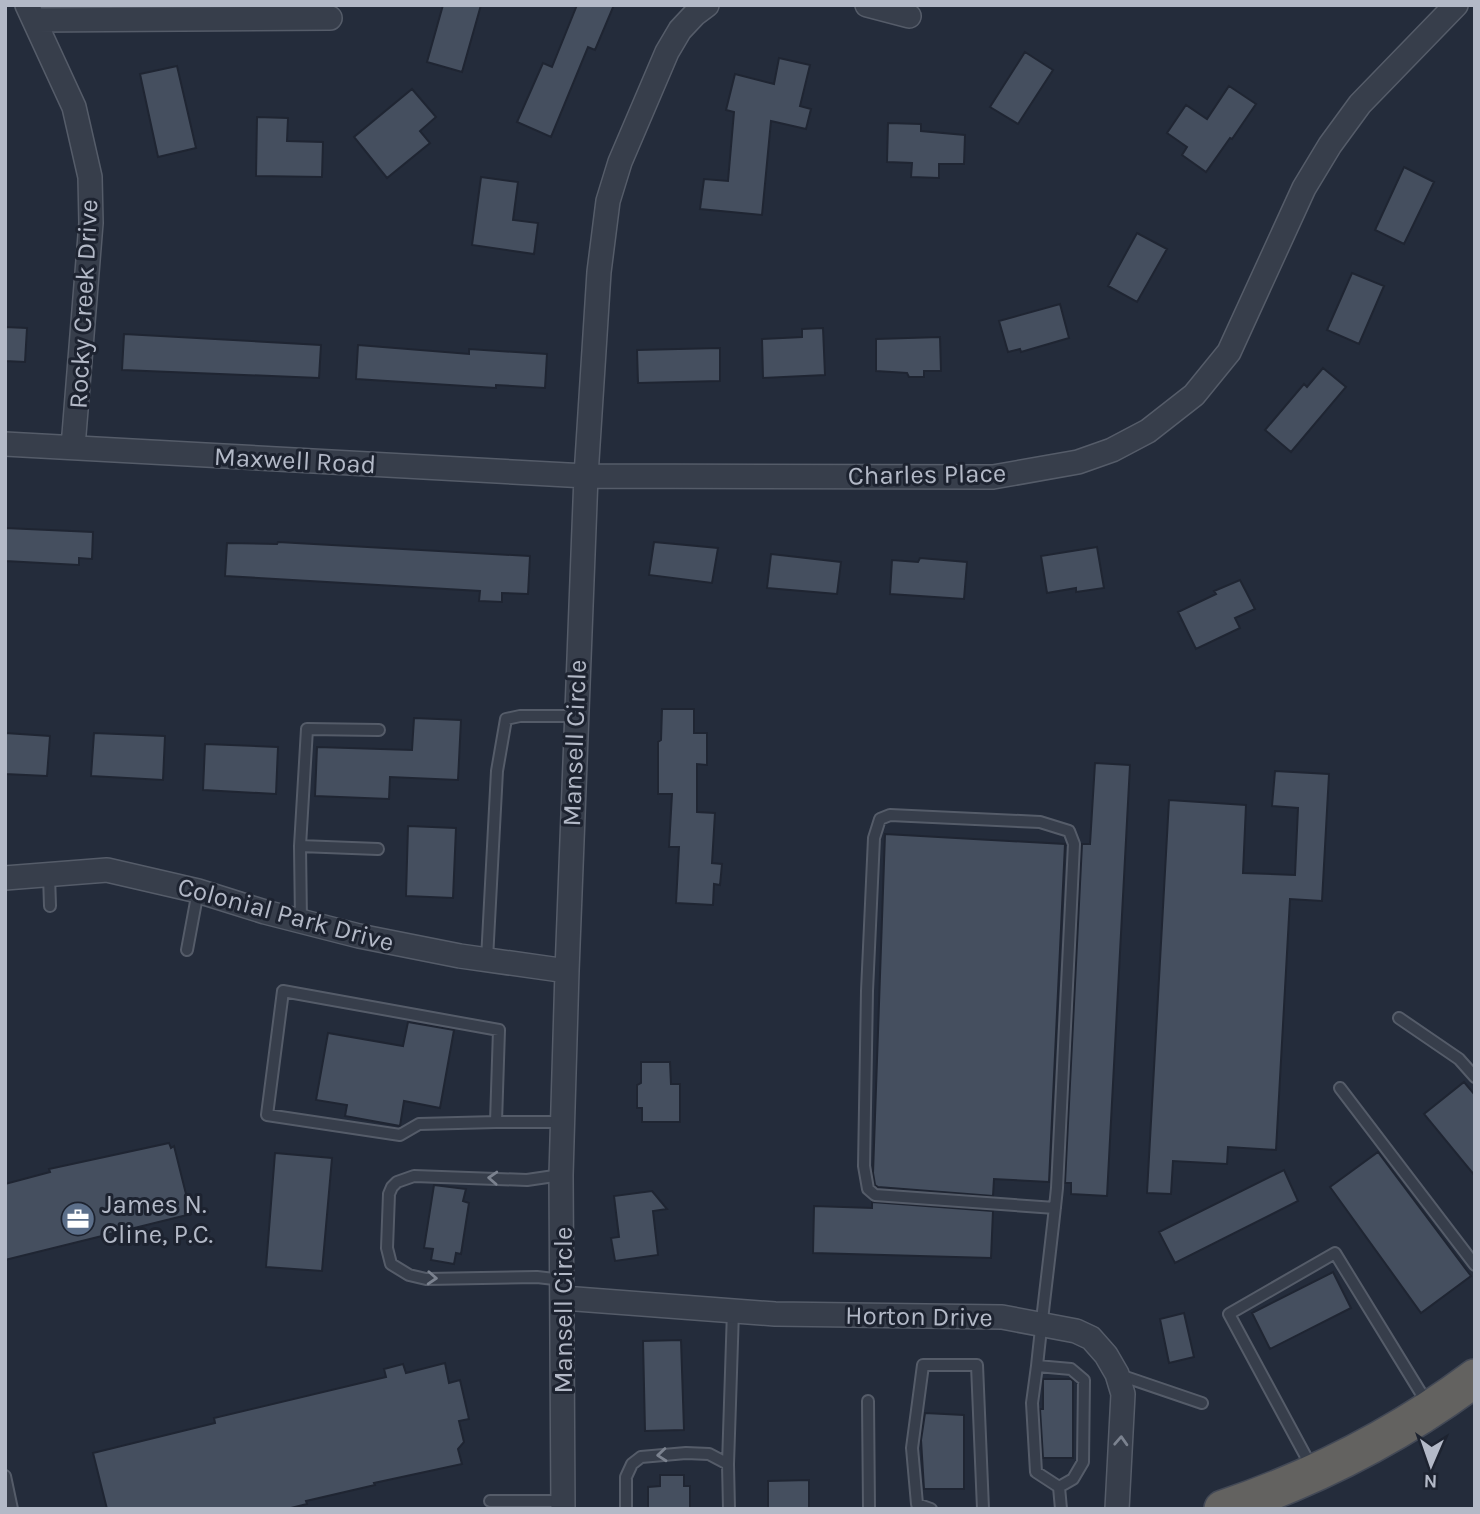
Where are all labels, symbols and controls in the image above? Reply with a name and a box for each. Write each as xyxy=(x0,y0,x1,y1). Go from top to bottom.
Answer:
street label: Rocky Creek Drive xyxy=(63,199,104,410)
street label: Maxwell Road xyxy=(213,441,377,480)
street label: Charles Place xyxy=(847,458,1007,491)
street label: Mansell Circle xyxy=(556,659,593,827)
street label: Colonial Park Drive xyxy=(174,871,397,958)
one-way arrow xyxy=(487,1171,498,1186)
place label: James N. Cline, P.C. xyxy=(102,1189,213,1250)
office icon: James N. Cline, P.C. xyxy=(59,1200,97,1238)
street label: Mansell Circle xyxy=(548,1227,579,1393)
one-way arrow xyxy=(427,1271,438,1286)
street label: Horton Drive xyxy=(845,1300,993,1333)
north arrow xyxy=(1396,1430,1466,1500)
one-way arrow xyxy=(1113,1435,1128,1446)
one-way arrow xyxy=(656,1447,667,1462)
text: N xyxy=(1423,1470,1438,1492)

